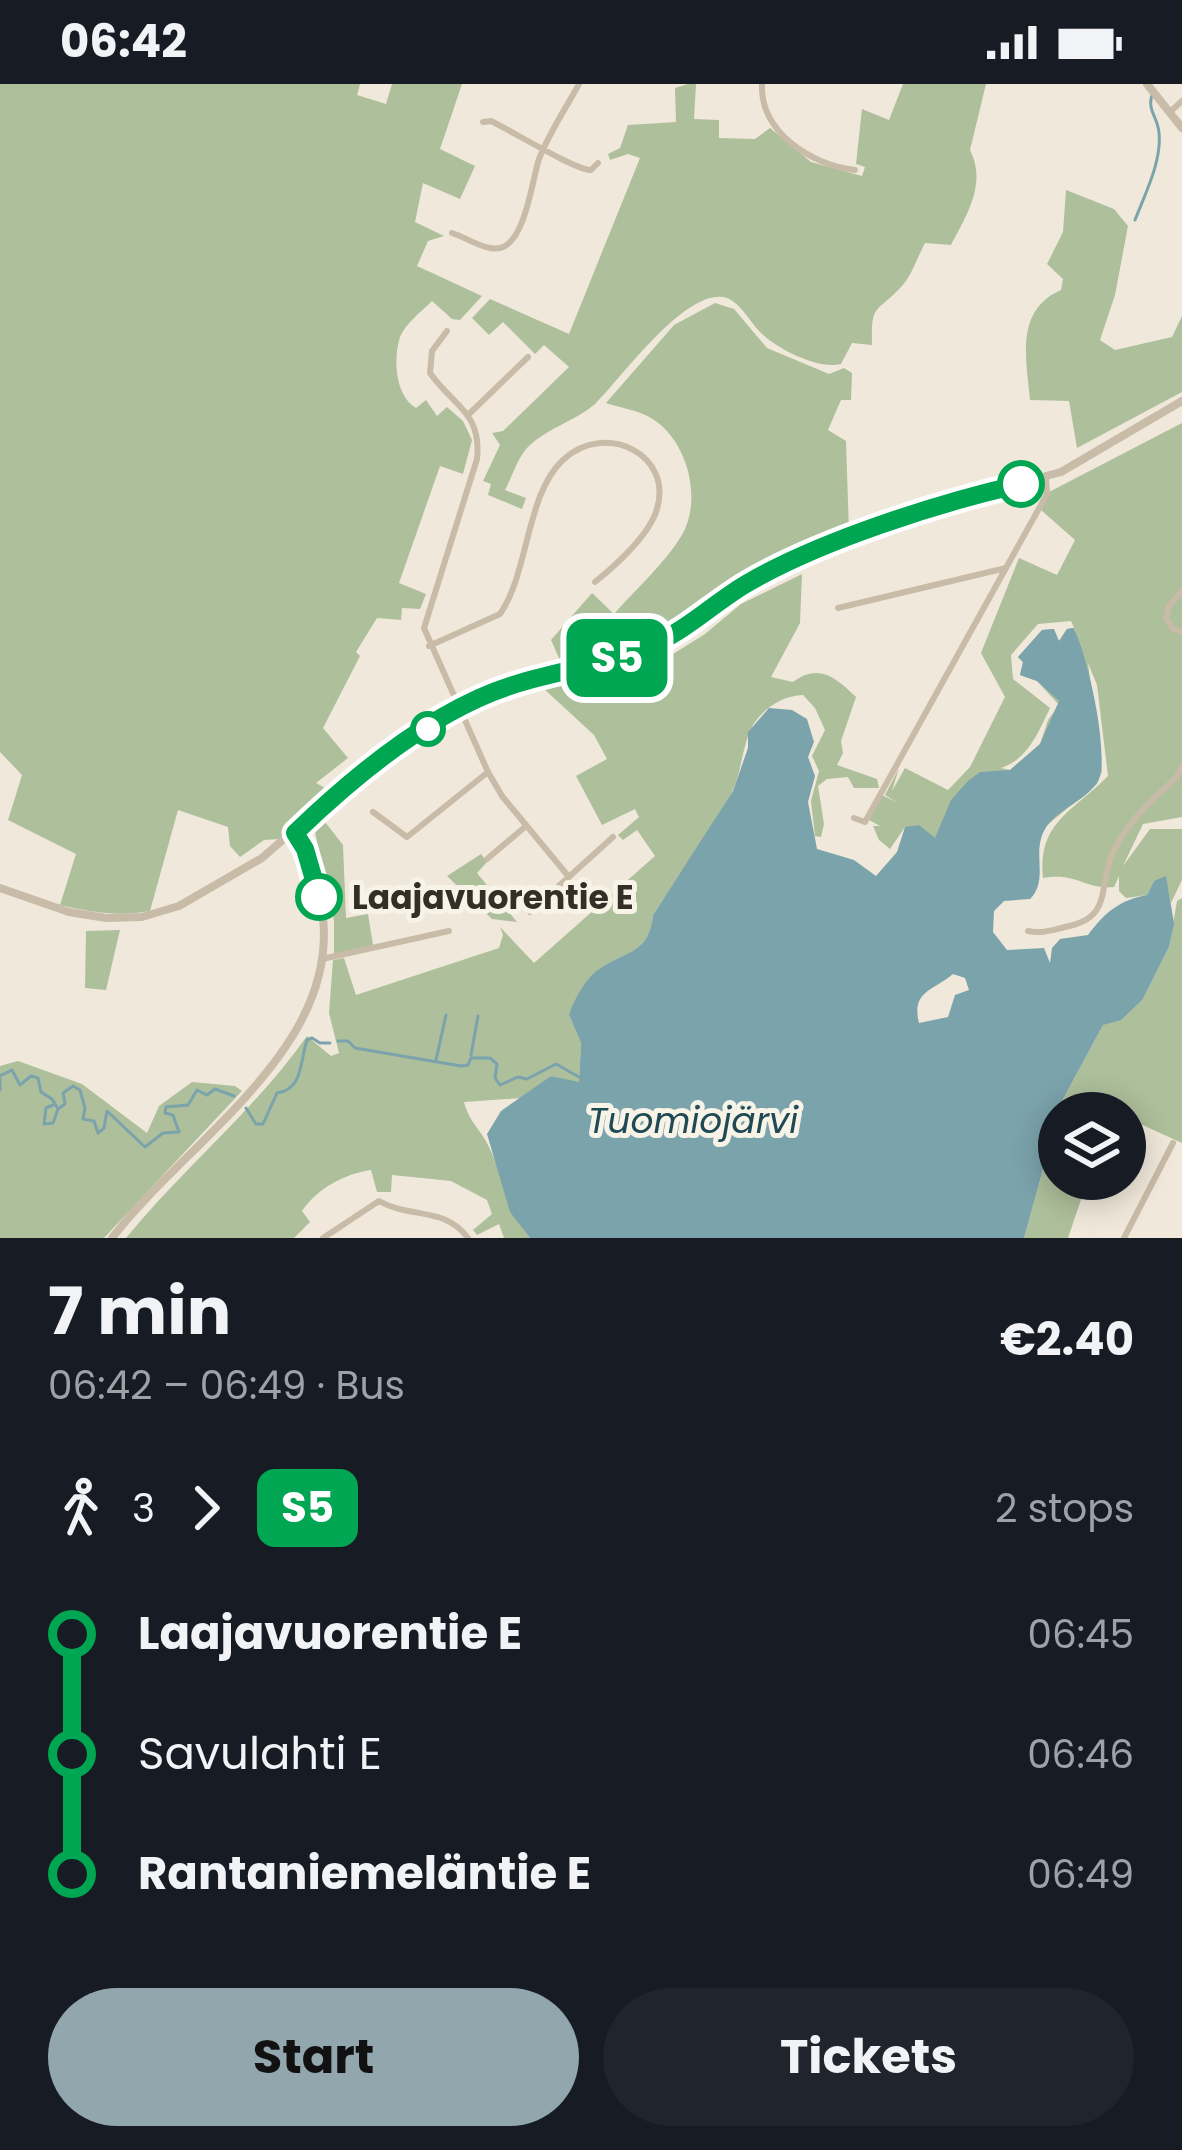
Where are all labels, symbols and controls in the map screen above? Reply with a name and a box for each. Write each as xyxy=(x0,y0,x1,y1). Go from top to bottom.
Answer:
text: 06:42 xyxy=(60,10,187,73)
unlabelled marker xyxy=(999,462,1043,506)
line badge: S5 xyxy=(563,619,671,697)
text: S5 xyxy=(590,628,644,687)
unlabelled marker xyxy=(412,713,444,745)
place label: Laajavuorentie E xyxy=(352,874,634,921)
marker: Laajavuorentie E xyxy=(297,875,341,919)
map controls xyxy=(1038,1092,1146,1200)
button: layers xyxy=(1038,1092,1146,1200)
water label: Tuomiojärvi xyxy=(588,1095,799,1146)
text: 7 min xyxy=(48,1265,231,1357)
text: €2.40 xyxy=(1000,1308,1134,1371)
text: 06:42 – 06:49 · Bus xyxy=(48,1358,405,1413)
icon: walk xyxy=(48,1475,114,1541)
icon: forward xyxy=(173,1475,239,1541)
text: S5 xyxy=(281,1478,334,1537)
text: 3 xyxy=(132,1481,155,1536)
text: 2 stops xyxy=(995,1481,1134,1536)
text: Laajavuorentie E xyxy=(138,1602,522,1665)
text: 06:45 xyxy=(1027,1607,1134,1662)
text: Savulahti E xyxy=(138,1722,382,1785)
text: 06:46 xyxy=(1027,1727,1134,1782)
text: Rantaniemeläntie E xyxy=(138,1842,591,1905)
text: 06:49 xyxy=(1027,1847,1134,1902)
button: Start xyxy=(48,1988,579,2126)
button: Tickets xyxy=(603,1988,1134,2126)

